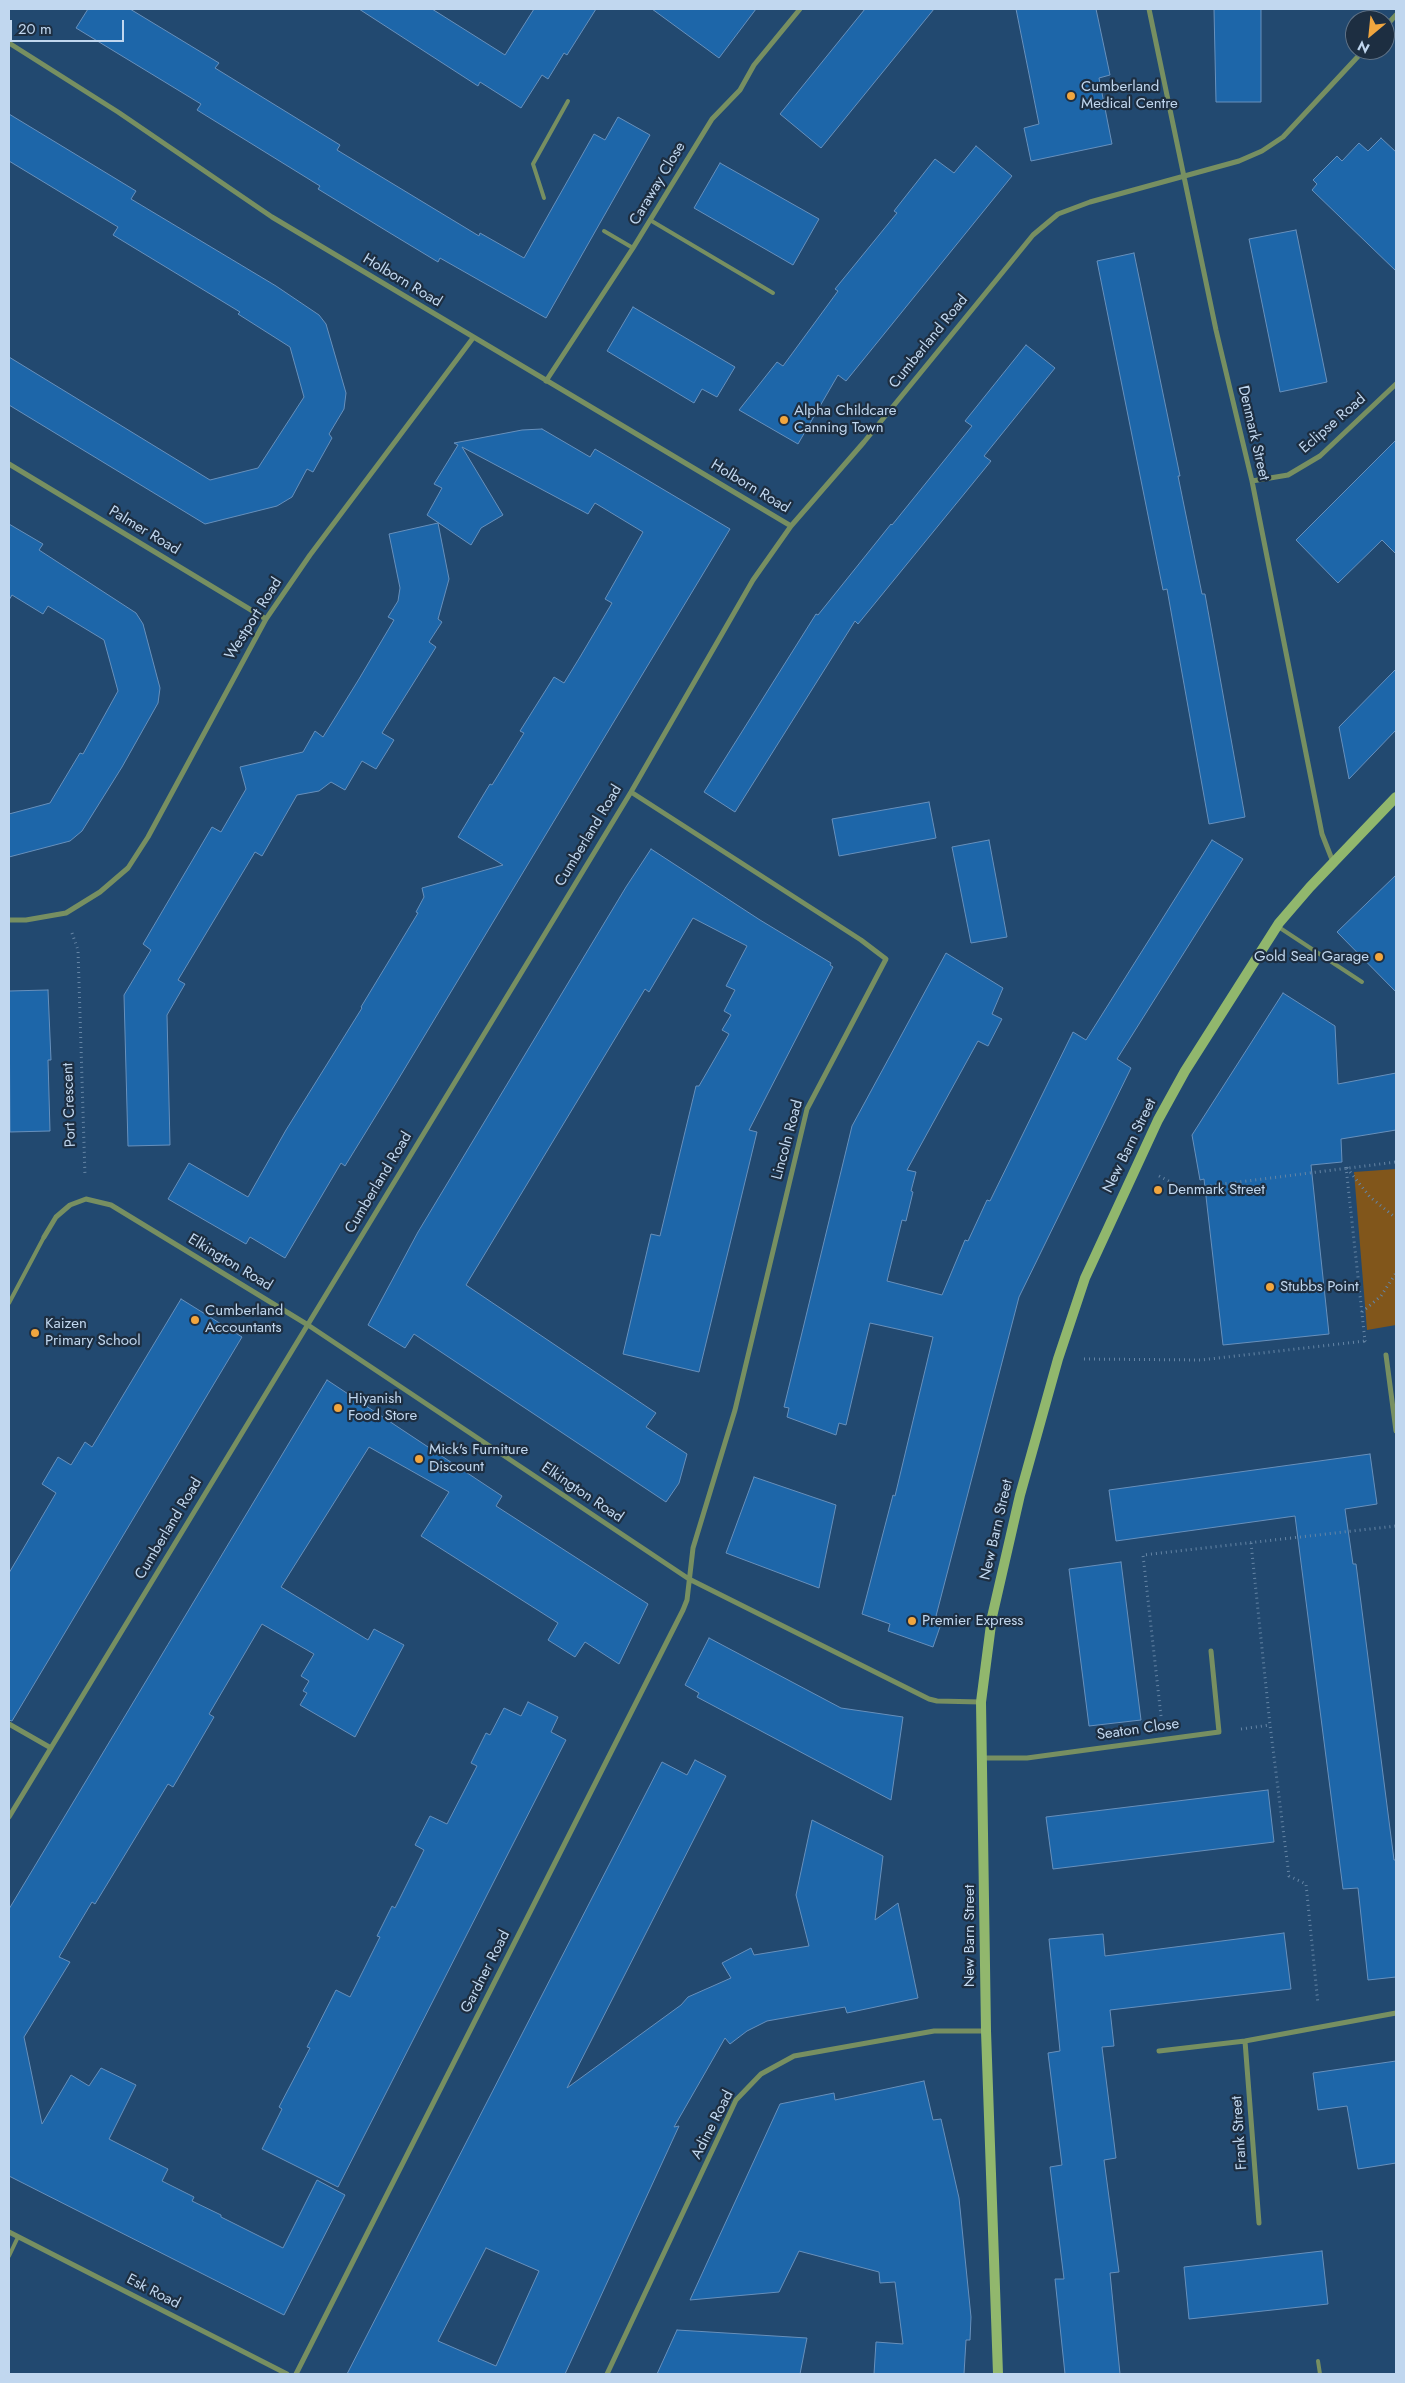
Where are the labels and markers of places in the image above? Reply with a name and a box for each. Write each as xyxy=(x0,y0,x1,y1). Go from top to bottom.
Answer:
place label: Cumberland Medical Centre xyxy=(1081,78,1178,113)
marker: Cumberland Medical Centre xyxy=(1065,90,1077,102)
place label: Alpha Childcare Canning Town xyxy=(794,402,897,437)
marker: Alpha Childcare Canning Town xyxy=(778,414,790,426)
place label: Gold Seal Garage xyxy=(1254,948,1369,966)
marker: Gold Seal Garage xyxy=(1373,951,1385,963)
place label: Denmark Street xyxy=(1168,1181,1265,1199)
marker: Denmark Street xyxy=(1152,1184,1164,1196)
place label: Stubbs Point xyxy=(1280,1278,1359,1296)
marker: Stubbs Point xyxy=(1264,1281,1276,1293)
place label: Cumberland Accountants xyxy=(205,1302,283,1337)
marker: Cumberland Accountants xyxy=(189,1314,201,1326)
place label: Kaizen Primary School xyxy=(45,1315,141,1350)
marker: Kaizen Primary School xyxy=(29,1327,41,1339)
place label: Hiyanish Food Store xyxy=(348,1390,417,1425)
marker: Hiyanish Food Store xyxy=(332,1402,344,1414)
place label: Mick's Furniture Discount xyxy=(429,1441,528,1476)
marker: Mick's Furniture Discount xyxy=(413,1453,425,1465)
place label: Premier Express xyxy=(922,1612,1023,1630)
marker: Premier Express xyxy=(906,1615,918,1627)

